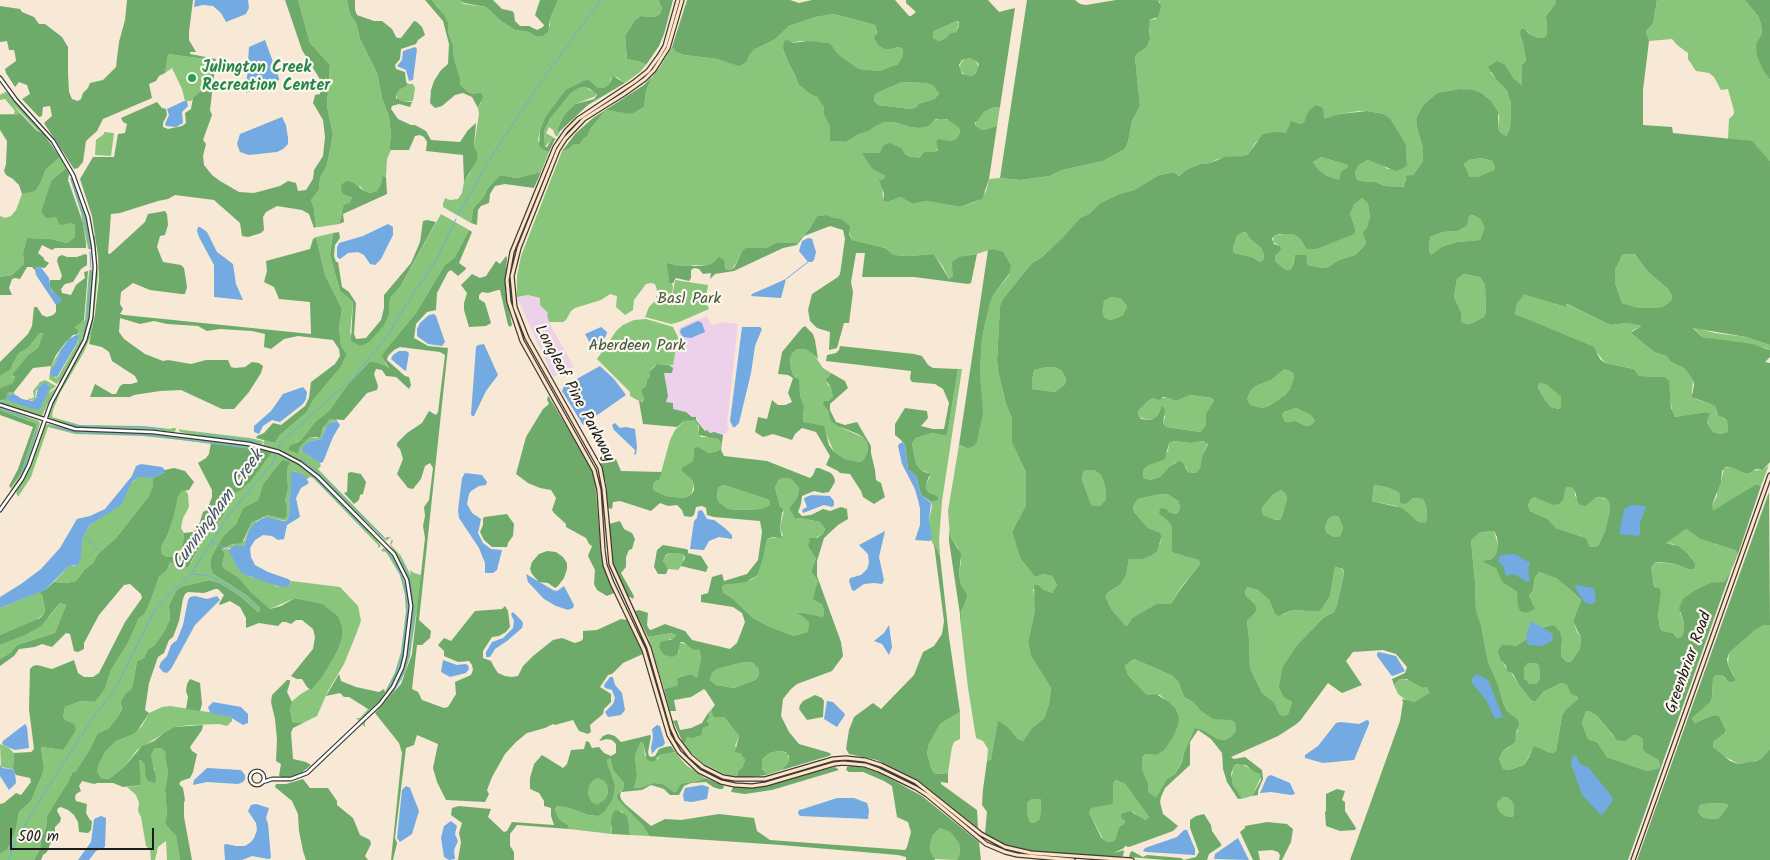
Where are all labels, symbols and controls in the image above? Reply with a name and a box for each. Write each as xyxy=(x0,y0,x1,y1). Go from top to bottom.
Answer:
place label: Julington Creek Recreation Center xyxy=(202,59,330,97)
marker: Julington Creek Recreation Center xyxy=(186,72,198,84)
park label: Basl Park xyxy=(657,290,721,310)
street label: Longleaf Pine Parkway xyxy=(529,322,617,466)
park label: Aberdeen Park xyxy=(589,337,685,357)
water label: Cunningham Creek xyxy=(169,447,269,575)
street label: Greenbriar Road xyxy=(1663,610,1717,716)
scale bar xyxy=(12,818,156,850)
text: 500 m xyxy=(18,825,59,849)

